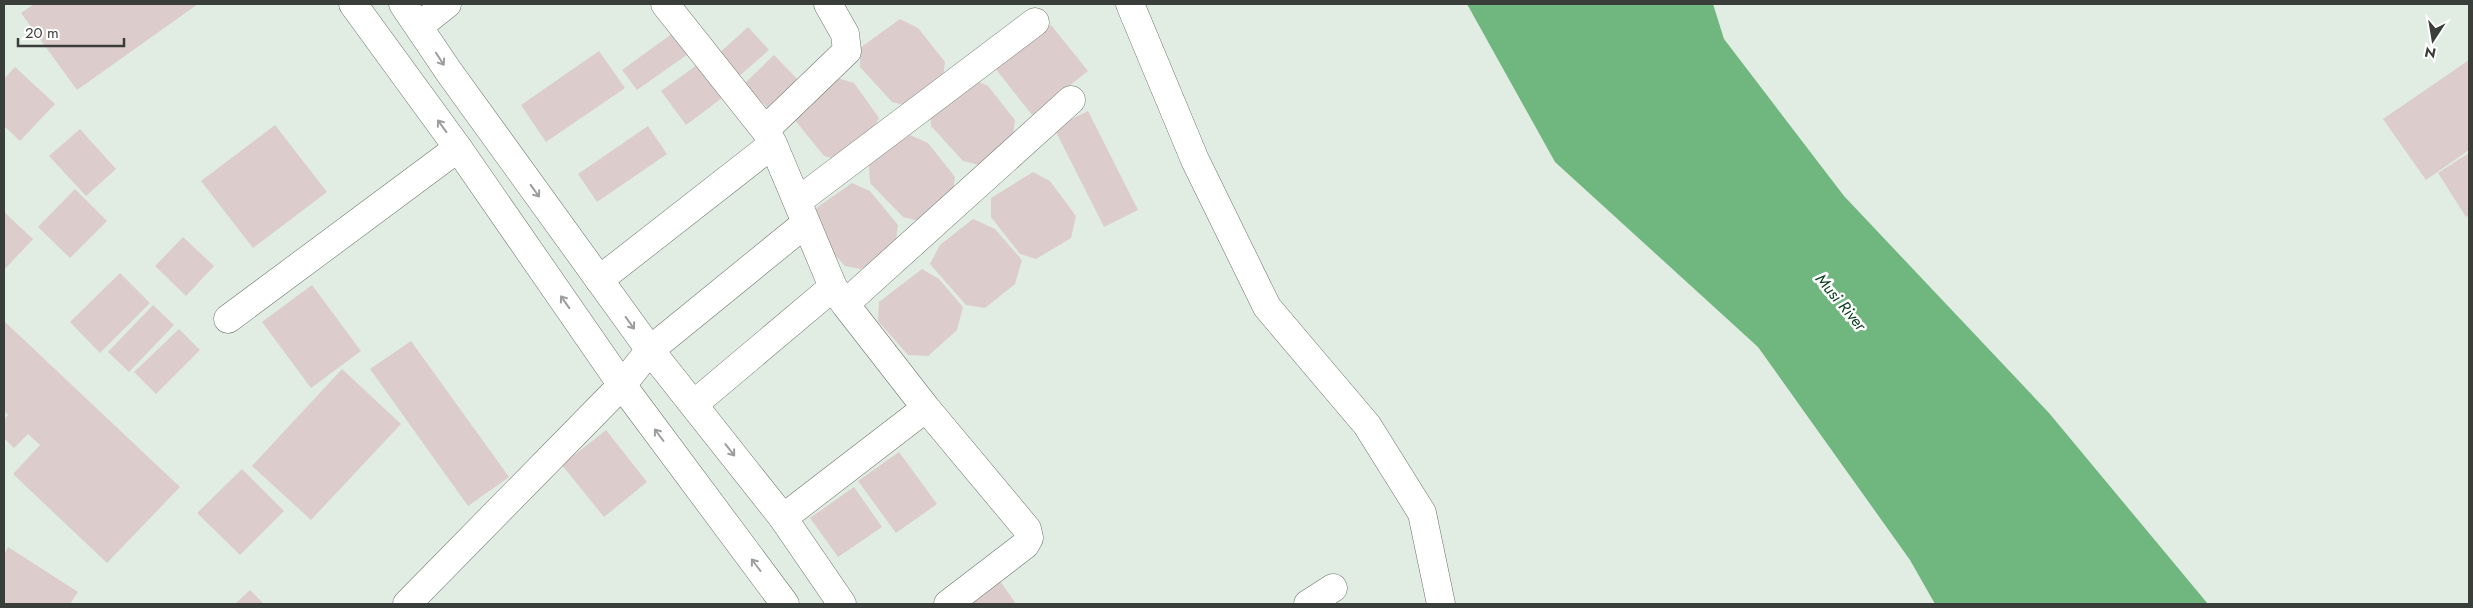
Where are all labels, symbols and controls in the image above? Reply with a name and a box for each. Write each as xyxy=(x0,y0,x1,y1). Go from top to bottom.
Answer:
scale bar xyxy=(18,15,124,47)
north arrow xyxy=(2408,15,2458,65)
text: 20 m xyxy=(25,22,59,44)
text: N xyxy=(2423,42,2438,64)
one-way arrow xyxy=(435,51,445,65)
one-way arrow xyxy=(436,120,447,133)
one-way arrow xyxy=(530,184,540,198)
water label: Musi River xyxy=(1810,268,1873,337)
one-way arrow xyxy=(560,296,570,310)
one-way arrow xyxy=(625,315,635,329)
one-way arrow xyxy=(654,428,664,442)
one-way arrow xyxy=(725,443,736,456)
one-way arrow xyxy=(751,558,761,572)

